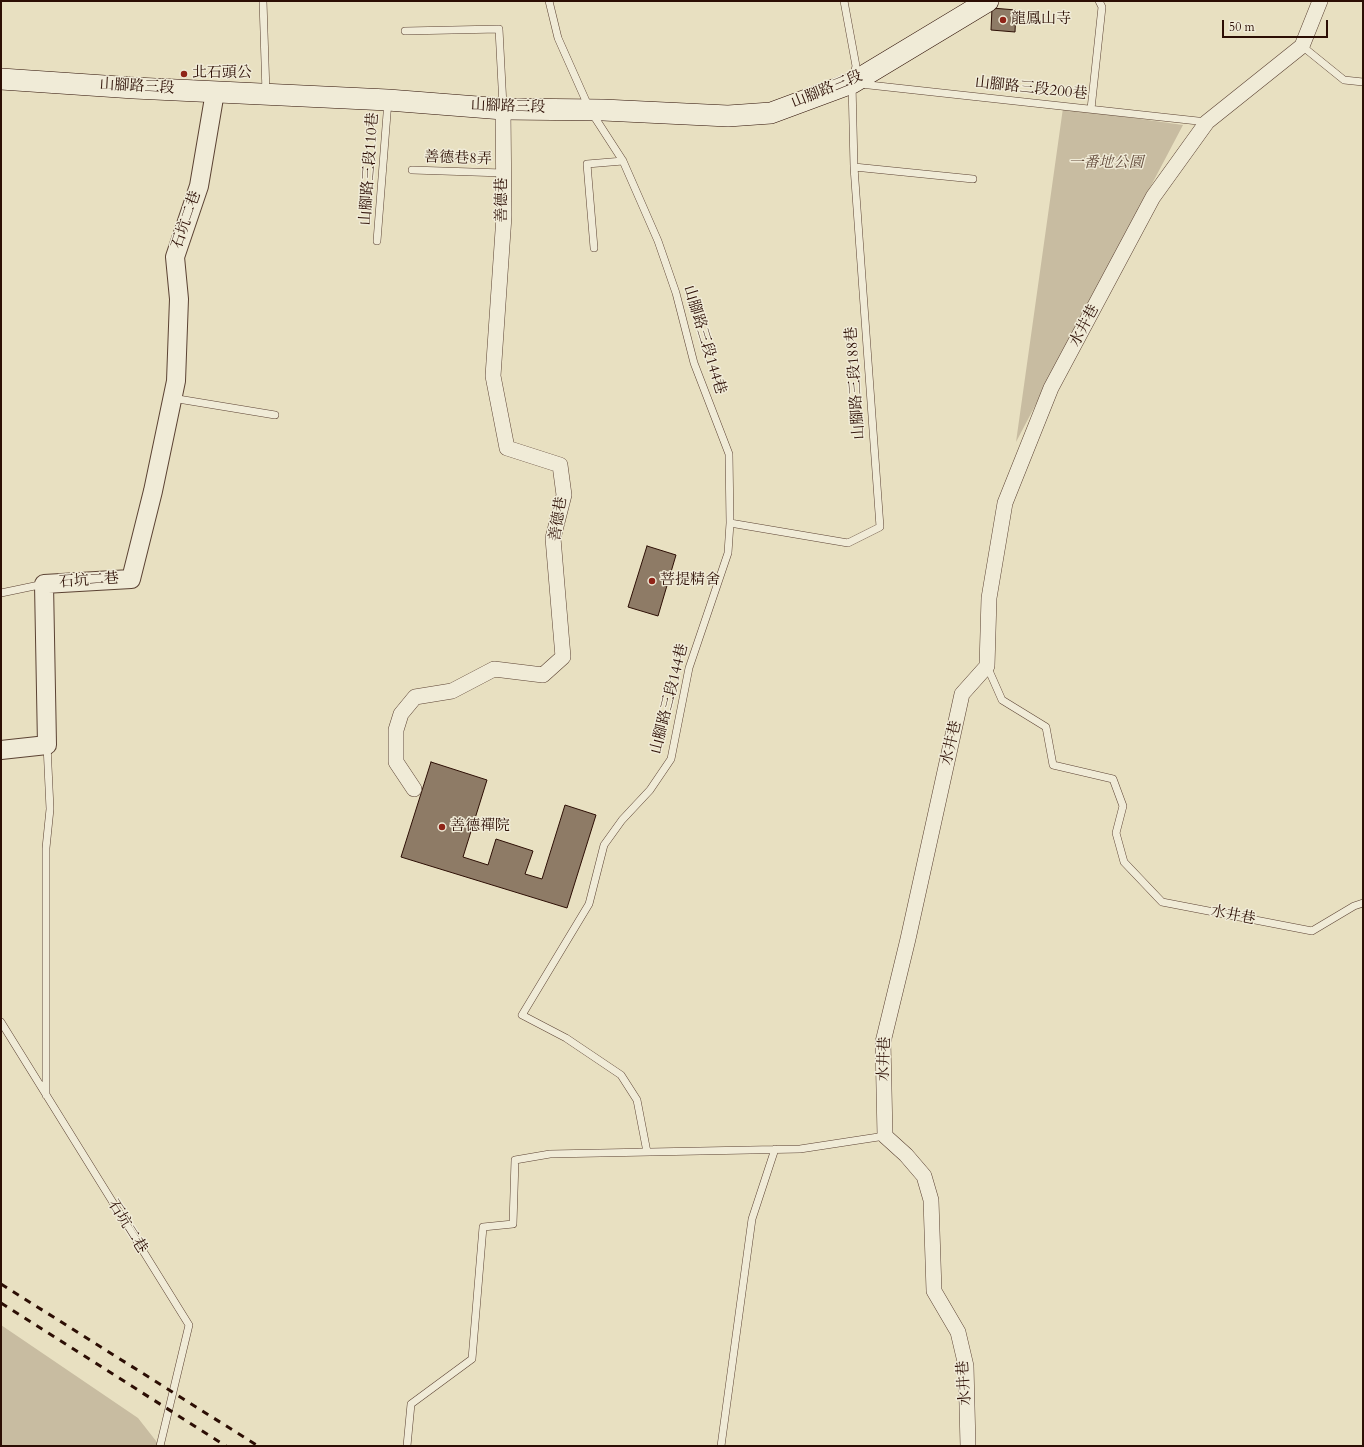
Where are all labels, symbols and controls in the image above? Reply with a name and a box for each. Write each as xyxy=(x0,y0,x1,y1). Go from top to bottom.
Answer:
place label: 龍鳳山寺 xyxy=(1011,11,1071,29)
scale bar xyxy=(1224,12,1330,38)
marker: 龍鳳山寺 xyxy=(998,15,1008,25)
text: 50 m xyxy=(1229,19,1255,35)
place label: 北石頭公 xyxy=(192,65,252,83)
street label: 山腳路三段 xyxy=(789,68,865,112)
marker: 北石頭公 xyxy=(179,69,189,79)
street label: 山腳路三段200巷 xyxy=(974,74,1088,104)
street label: 山腳路三段 xyxy=(99,76,175,98)
street label: 山腳路三段 xyxy=(470,97,546,117)
street label: 山腳路三段110巷 xyxy=(357,112,383,226)
street label: 善德巷8弄 xyxy=(424,149,492,169)
park label: 一番地公園 xyxy=(1069,155,1143,173)
street label: 善德巷 xyxy=(494,178,512,222)
street label: 石坑二巷 xyxy=(169,189,205,251)
street label: 山腳路三段144巷 xyxy=(679,283,729,397)
street label: 水井巷 xyxy=(1066,302,1104,350)
street label: 山腳路三段188巷 xyxy=(843,326,869,440)
street label: 善德巷 xyxy=(547,495,571,543)
street label: 石坑二巷 xyxy=(58,570,120,592)
place label: 菩提精舍 xyxy=(660,572,720,590)
marker: 菩提精舍 xyxy=(647,576,657,586)
street label: 山腳路三段144巷 xyxy=(648,642,692,756)
street label: 水井巷 xyxy=(938,719,966,767)
place label: 善德禪院 xyxy=(450,818,510,836)
marker: 善德禪院 xyxy=(437,822,447,832)
street label: 水井巷 xyxy=(1209,903,1257,929)
street label: 水井巷 xyxy=(875,1036,895,1082)
street label: 石坑二巷 xyxy=(103,1197,151,1257)
street label: 水井巷 xyxy=(954,1360,976,1406)

